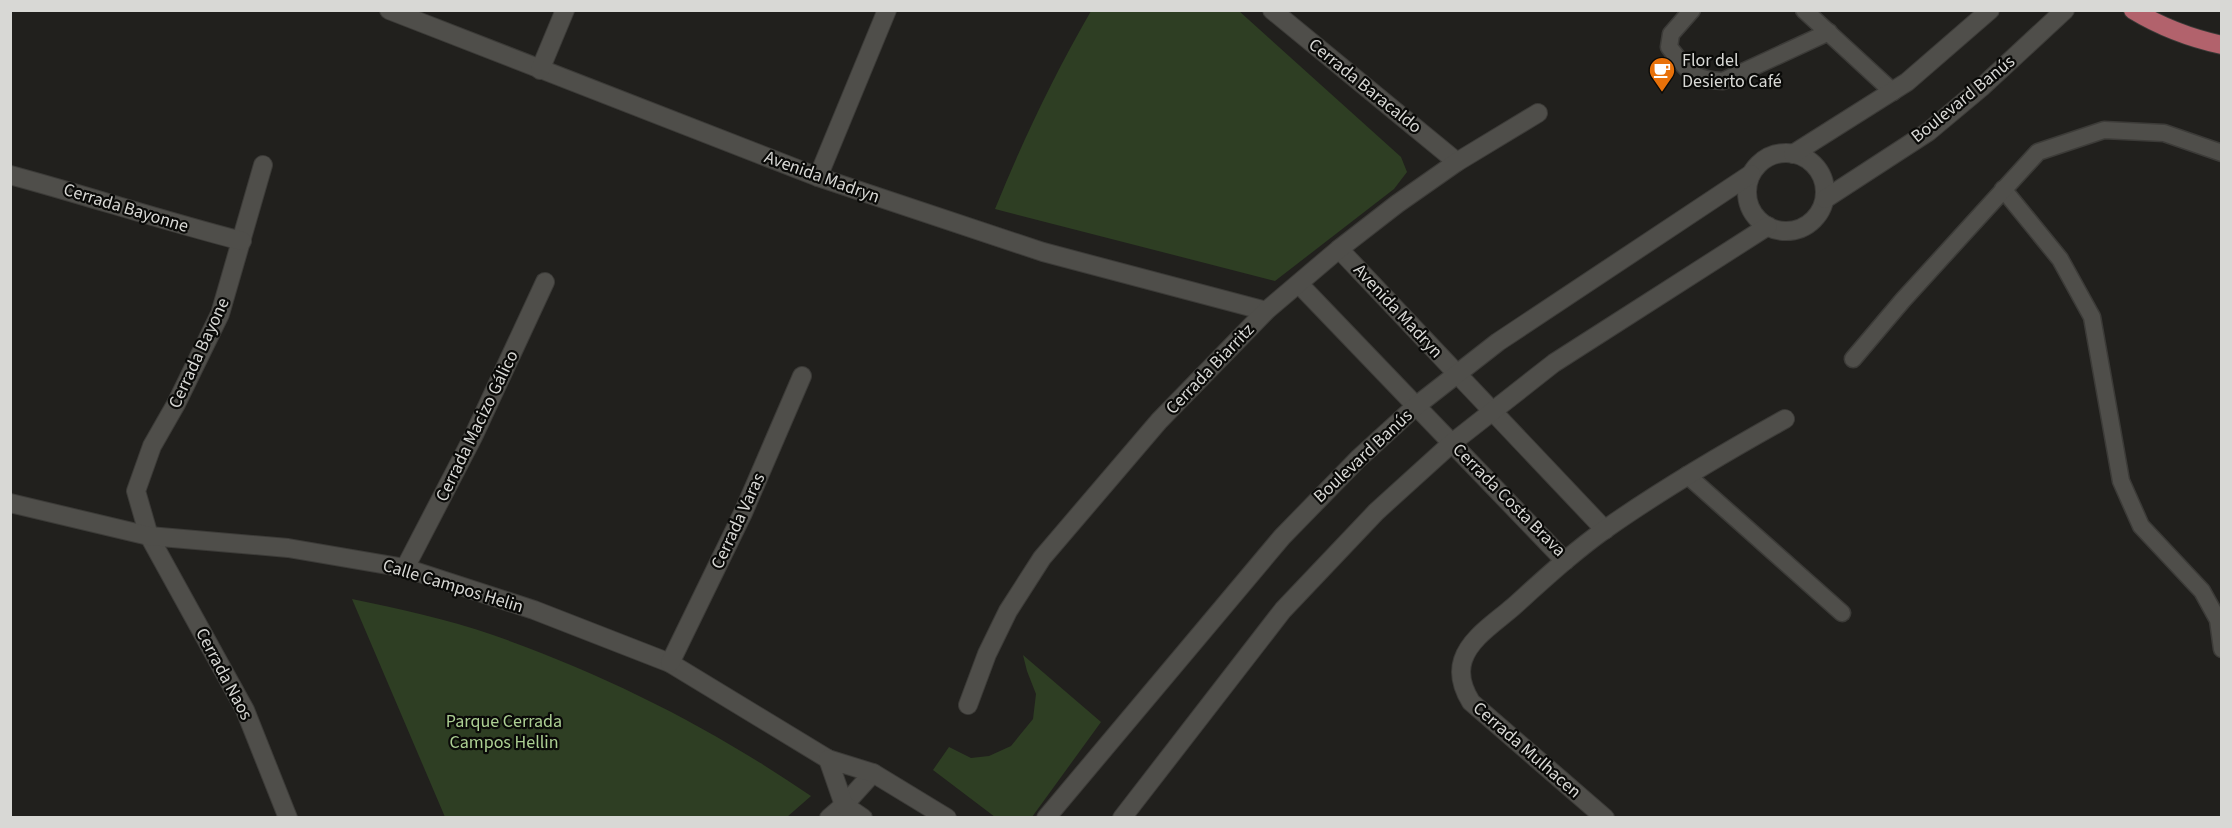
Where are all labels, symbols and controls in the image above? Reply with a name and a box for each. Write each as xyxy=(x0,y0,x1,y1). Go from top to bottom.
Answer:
street label: Cerrada Baracaldo xyxy=(1303,33,1427,139)
place label: Flor del Desierto Café xyxy=(1682,48,1782,94)
street label: Boulevard Banús xyxy=(1906,49,2020,149)
cafe icon: Flor del Desierto Café xyxy=(1647,55,1677,93)
street label: Avenida Madryn xyxy=(761,145,883,209)
street label: Cerrada Bayonne xyxy=(60,177,192,239)
street label: Avenida Madryn xyxy=(1348,258,1448,364)
street label: Cerrada Bayone xyxy=(162,293,236,412)
street label: Cerrada Biarritz xyxy=(1160,318,1260,420)
street label: Cerrada Macizo Gálico xyxy=(430,346,524,506)
street label: Boulevard Banús xyxy=(1308,403,1418,509)
street label: Cerrada Costa Brava xyxy=(1447,438,1571,562)
street label: Cerrada Varas xyxy=(705,469,771,573)
street label: Calle Campos Helin xyxy=(380,553,526,619)
street label: Cerrada Naos xyxy=(189,624,259,724)
street label: Cerrada Mulhacen xyxy=(1467,696,1587,804)
park label: Parque Cerrada Campos Hellin xyxy=(446,709,562,755)

